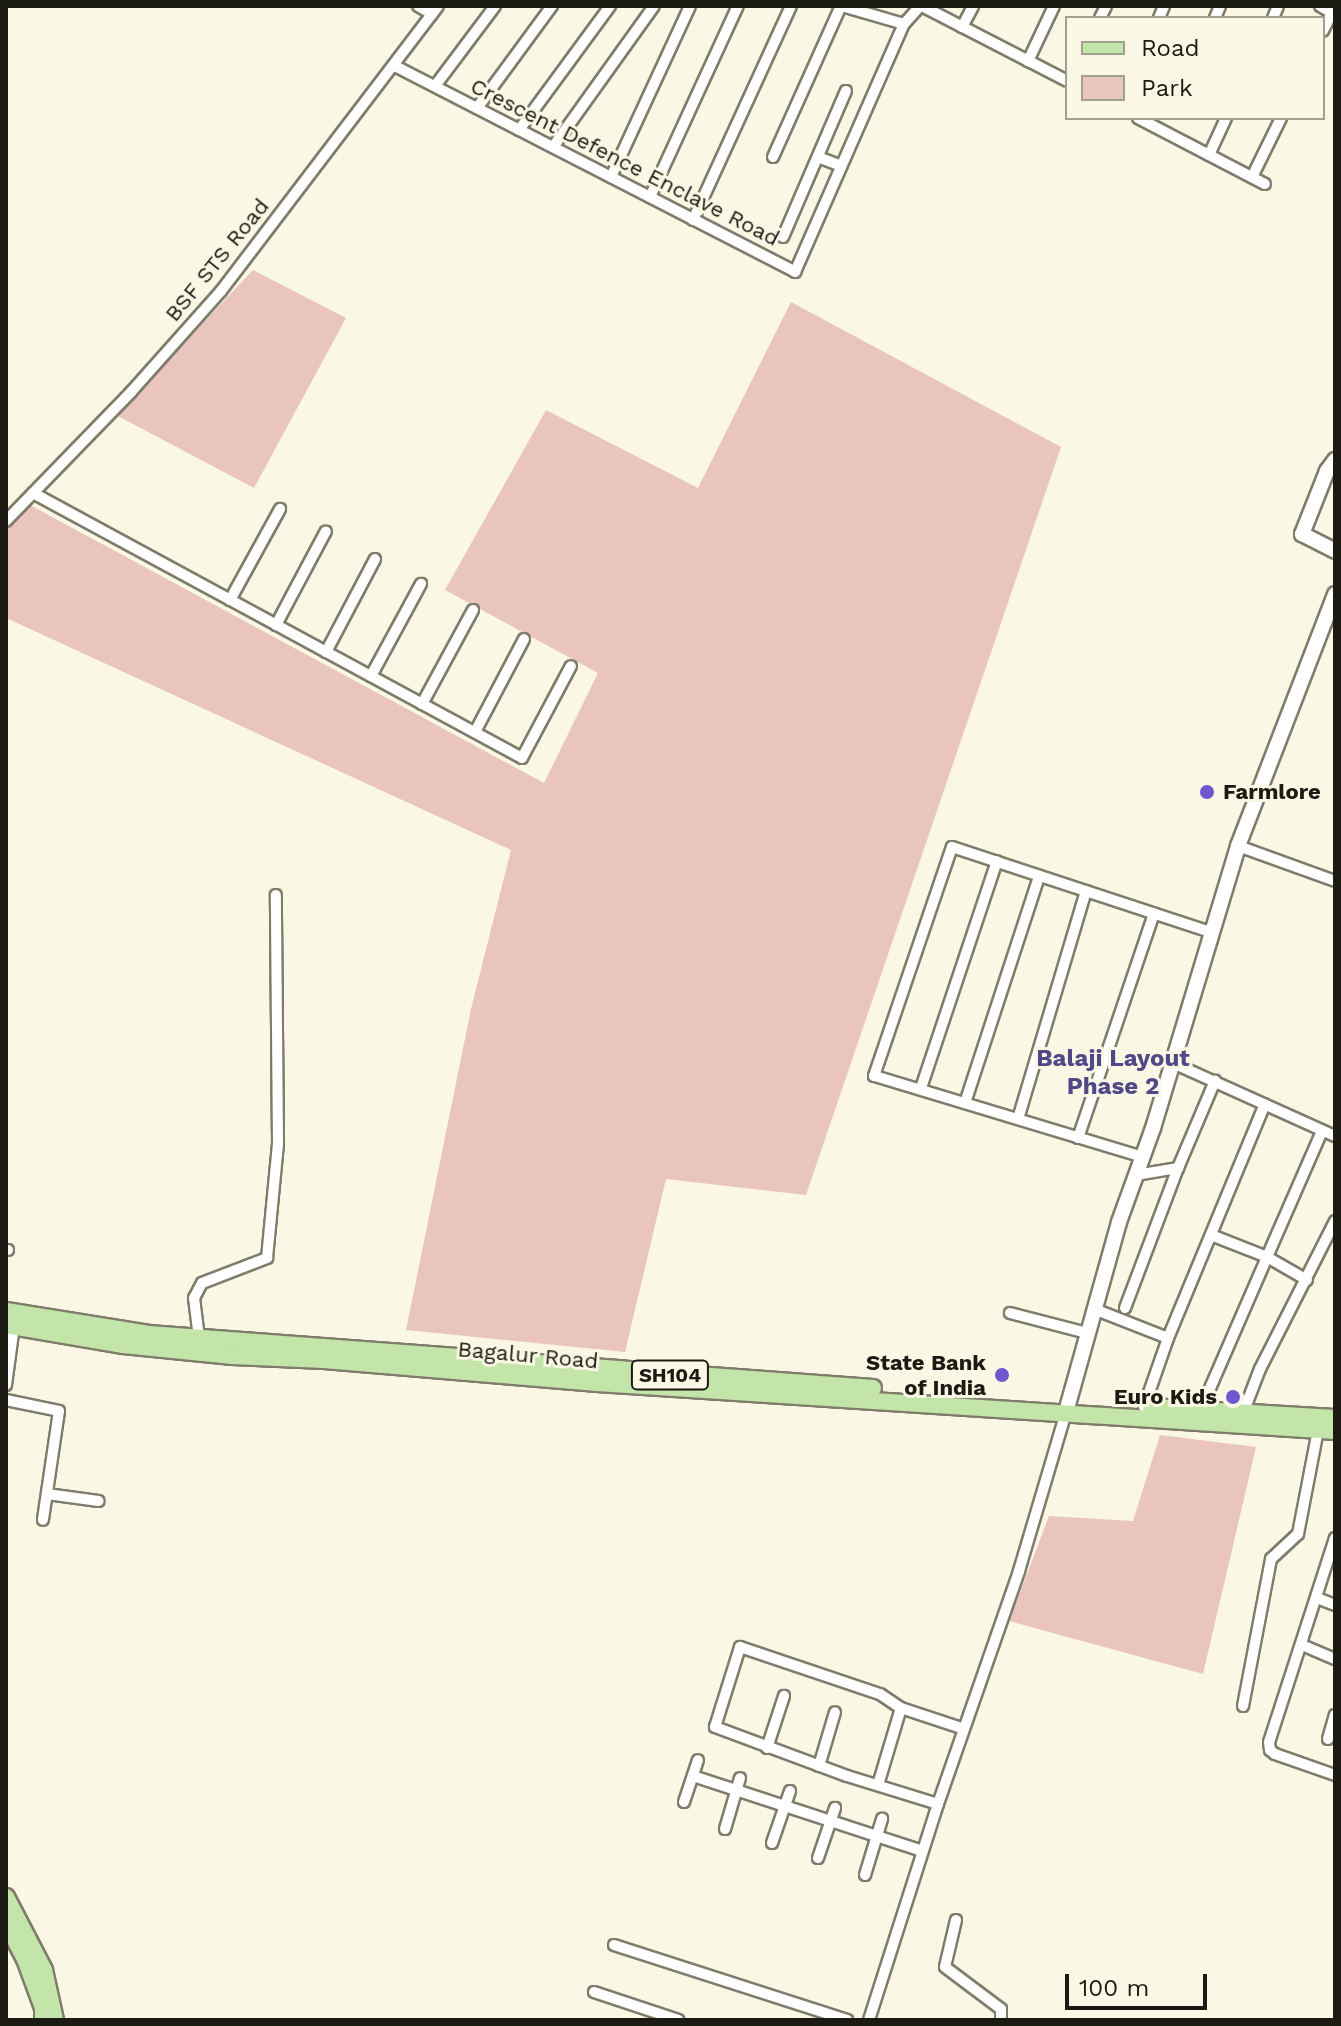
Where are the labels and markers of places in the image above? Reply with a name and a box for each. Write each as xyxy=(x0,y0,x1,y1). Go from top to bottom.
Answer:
place label: Farmlore xyxy=(1223,779,1321,805)
marker: Farmlore xyxy=(1198,783,1216,801)
place label: State Bank of India xyxy=(866,1349,986,1400)
marker: State Bank of India xyxy=(993,1366,1011,1384)
place label: Euro Kids xyxy=(1114,1384,1217,1410)
marker: Euro Kids xyxy=(1224,1388,1242,1406)

